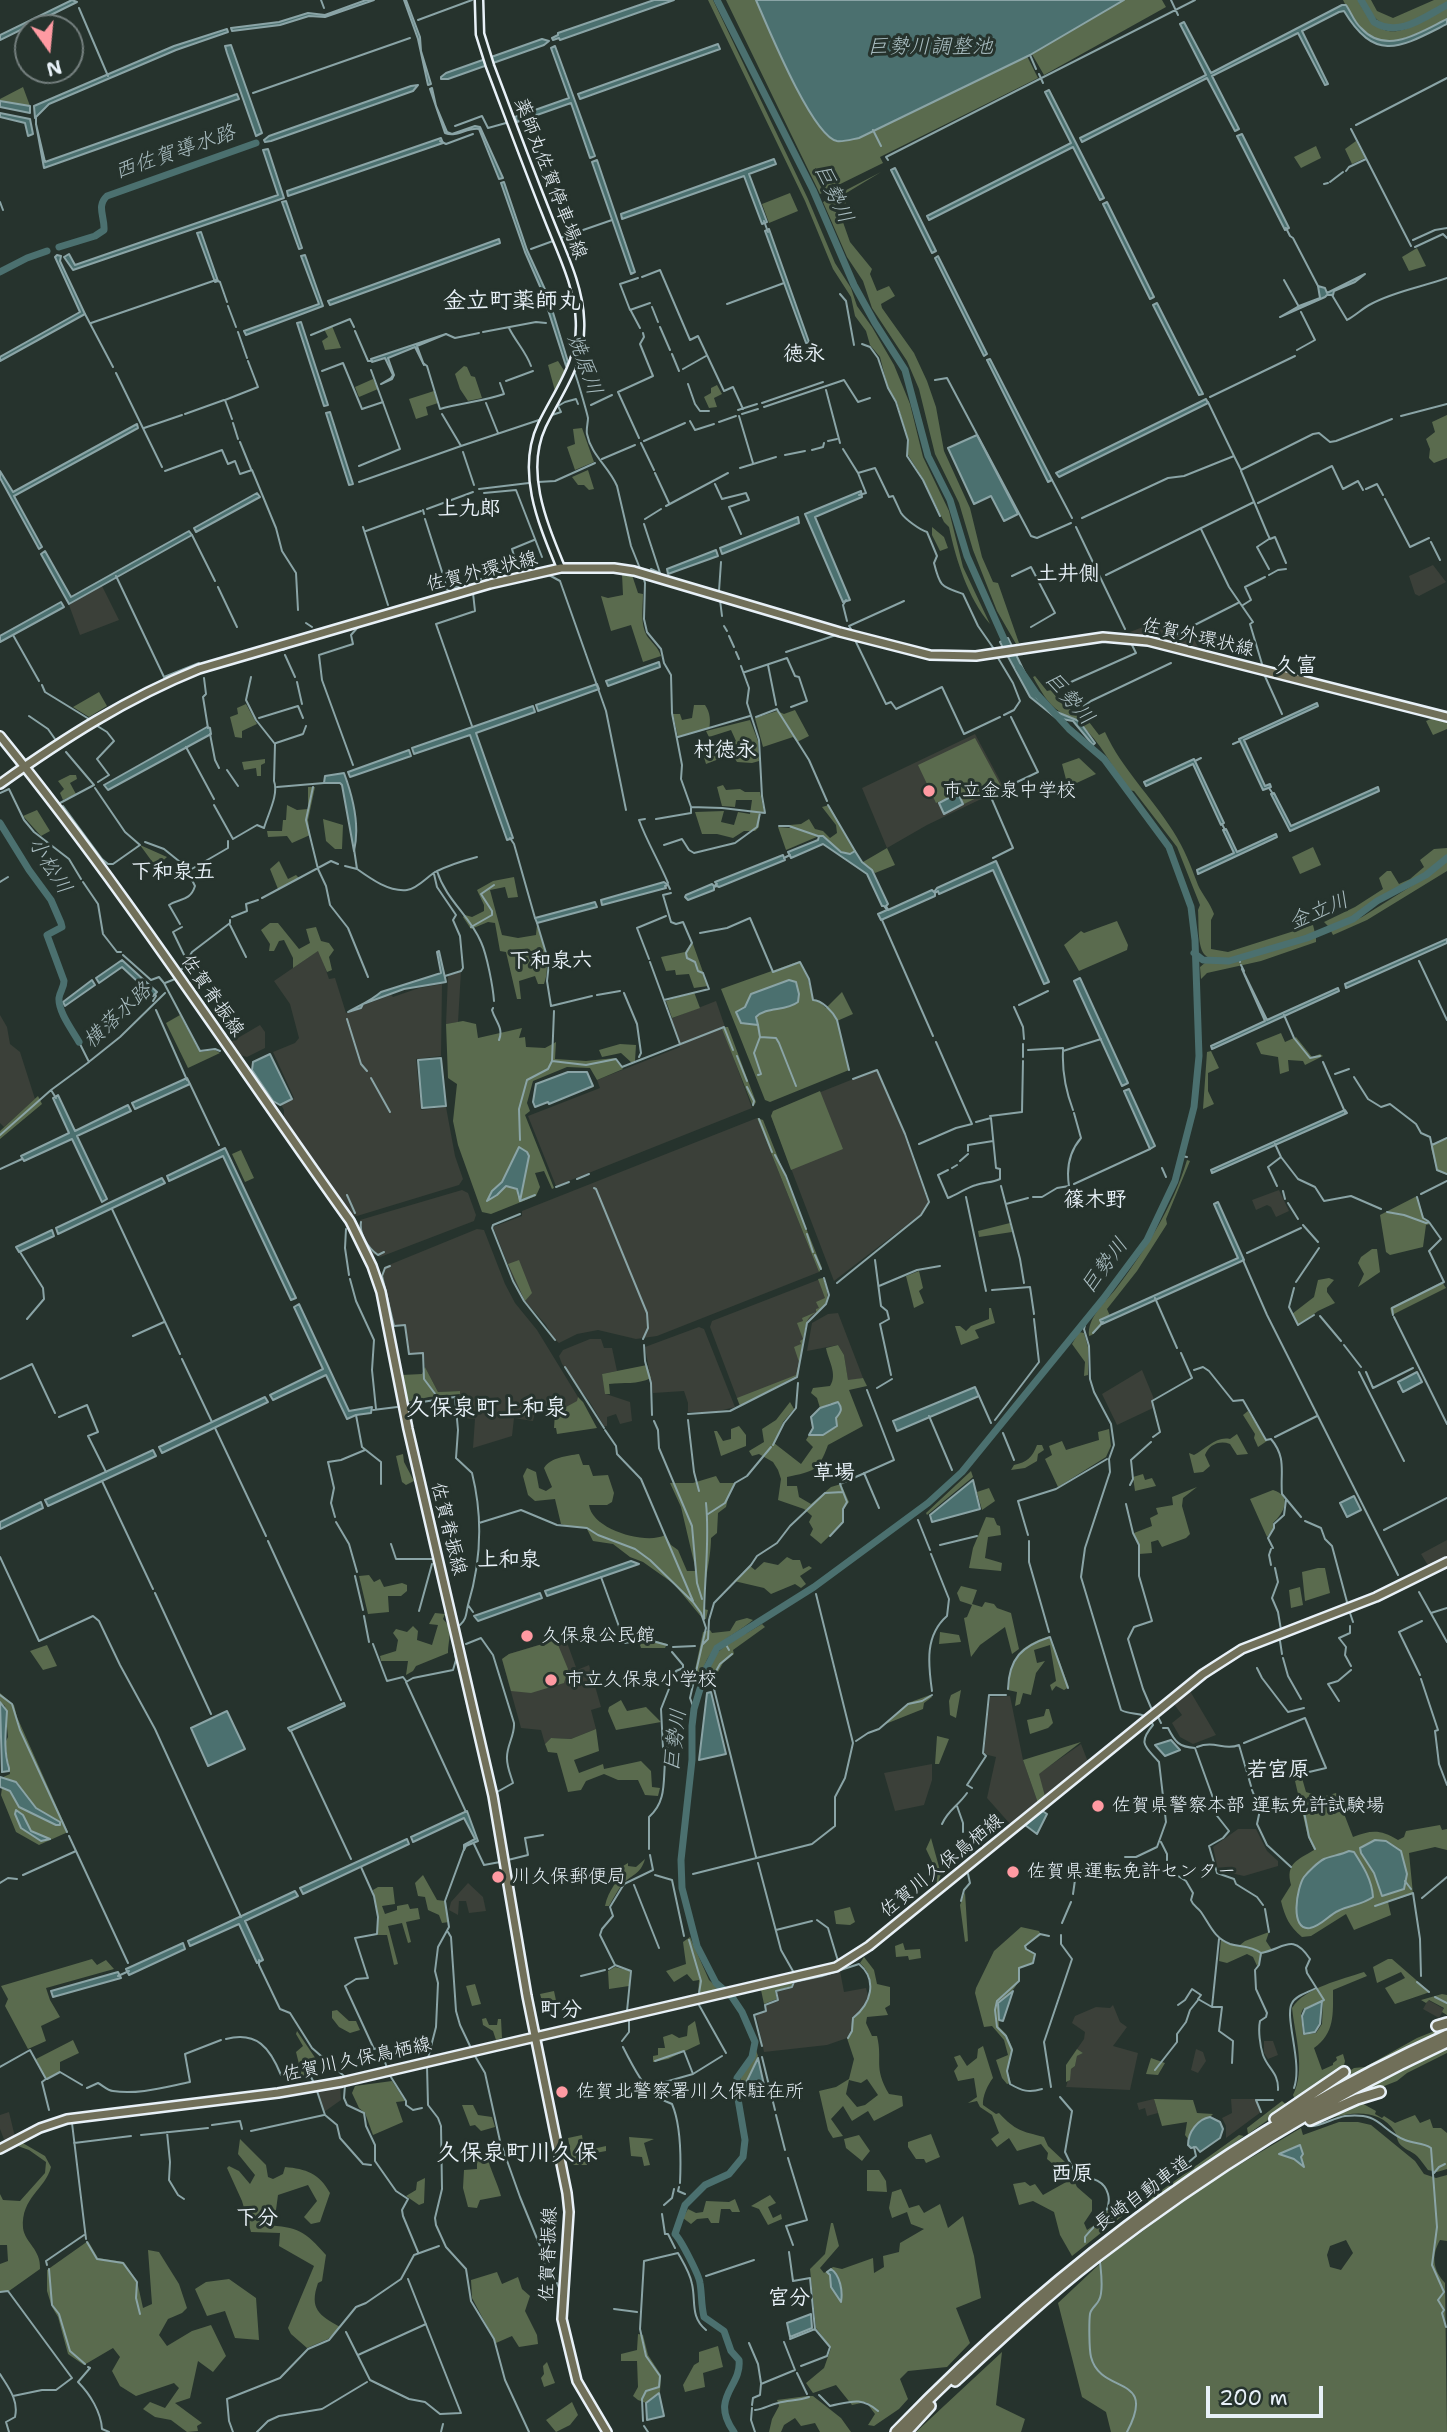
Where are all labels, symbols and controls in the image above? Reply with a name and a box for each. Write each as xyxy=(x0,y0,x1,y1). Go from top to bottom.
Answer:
north arrow xyxy=(14,14,84,84)
water label: 巨勢川調整池 xyxy=(867,35,993,61)
text: N xyxy=(44,54,65,82)
street label: 薬師丸佐賀停車場線 xyxy=(509,95,591,263)
water label: 西佐賀導水路 xyxy=(111,121,239,185)
water label: 巨勢川 xyxy=(808,160,858,228)
district label: 金立町薬師丸 xyxy=(443,288,581,316)
water label: 焼原川 xyxy=(561,331,607,399)
district label: 徳永 xyxy=(783,342,825,368)
district label: 上九郎 xyxy=(438,497,500,523)
street label: 佐賀外環状線 xyxy=(424,547,540,597)
district label: 土井側 xyxy=(1037,562,1099,588)
street label: 佐賀外環状線 xyxy=(1140,614,1256,662)
district label: 久富 xyxy=(1275,654,1317,680)
water label: 巨勢川 xyxy=(1039,667,1099,731)
district label: 村徳永 xyxy=(694,738,756,764)
place label: 市立金泉中学校 xyxy=(943,780,1076,802)
marker: 市立金泉中学校 xyxy=(921,783,937,799)
water label: 小松川 xyxy=(22,833,76,899)
district label: 下和泉五 xyxy=(131,860,215,886)
water label: 金立川 xyxy=(1285,888,1353,936)
district label: 下和泉六 xyxy=(509,949,593,975)
street label: 佐賀脊振線 xyxy=(175,951,249,1041)
water label: 横落水路 xyxy=(79,978,157,1054)
district label: 篠木野 xyxy=(1064,1188,1126,1214)
water label: 巨勢川 xyxy=(1076,1233,1134,1299)
district label: 久保泉町上和泉 xyxy=(407,1395,567,1423)
district label: 草場 xyxy=(813,1461,855,1487)
street label: 佐賀脊振線 xyxy=(425,1480,471,1578)
district label: 上和泉 xyxy=(478,1548,540,1574)
place label: 久保泉公民館 xyxy=(541,1625,655,1647)
marker: 久保泉公民館 xyxy=(519,1628,535,1644)
place label: 市立久保泉小学校 xyxy=(565,1669,717,1691)
marker: 市立久保泉小学校 xyxy=(543,1672,559,1688)
water label: 巨勢川 xyxy=(660,1707,692,1773)
district label: 若宮原 xyxy=(1247,1758,1309,1784)
place label: 佐賀県警察本部 運転免許試験場 xyxy=(1112,1795,1384,1817)
marker: 佐賀県警察本部 運転免許試験場 xyxy=(1090,1798,1106,1814)
street label: 佐賀川久保鳥栖線 xyxy=(876,1809,1008,1923)
place label: 佐賀県運転免許センター xyxy=(1027,1861,1236,1883)
marker: 佐賀県運転免許センター xyxy=(1005,1864,1021,1880)
place label: 川久保郵便局 xyxy=(512,1866,626,1888)
marker: 川久保郵便局 xyxy=(490,1869,506,1885)
district label: 町分 xyxy=(540,1998,582,2024)
street label: 佐賀川久保鳥栖線 xyxy=(280,2033,434,2087)
place label: 佐賀北警察署川久保駐在所 xyxy=(576,2081,804,2103)
marker: 佐賀北警察署川久保駐在所 xyxy=(554,2084,570,2100)
district label: 久保泉町川久保 xyxy=(437,2140,597,2168)
street label: 長崎自動車道 xyxy=(1090,2151,1196,2237)
district label: 西原 xyxy=(1051,2162,1093,2188)
district label: 下分 xyxy=(236,2206,278,2232)
street label: 佐賀脊振線 xyxy=(536,2206,562,2302)
district label: 宮分 xyxy=(768,2286,810,2312)
scale bar xyxy=(1209,2372,1326,2416)
text: 200 m xyxy=(1219,2384,1288,2412)

